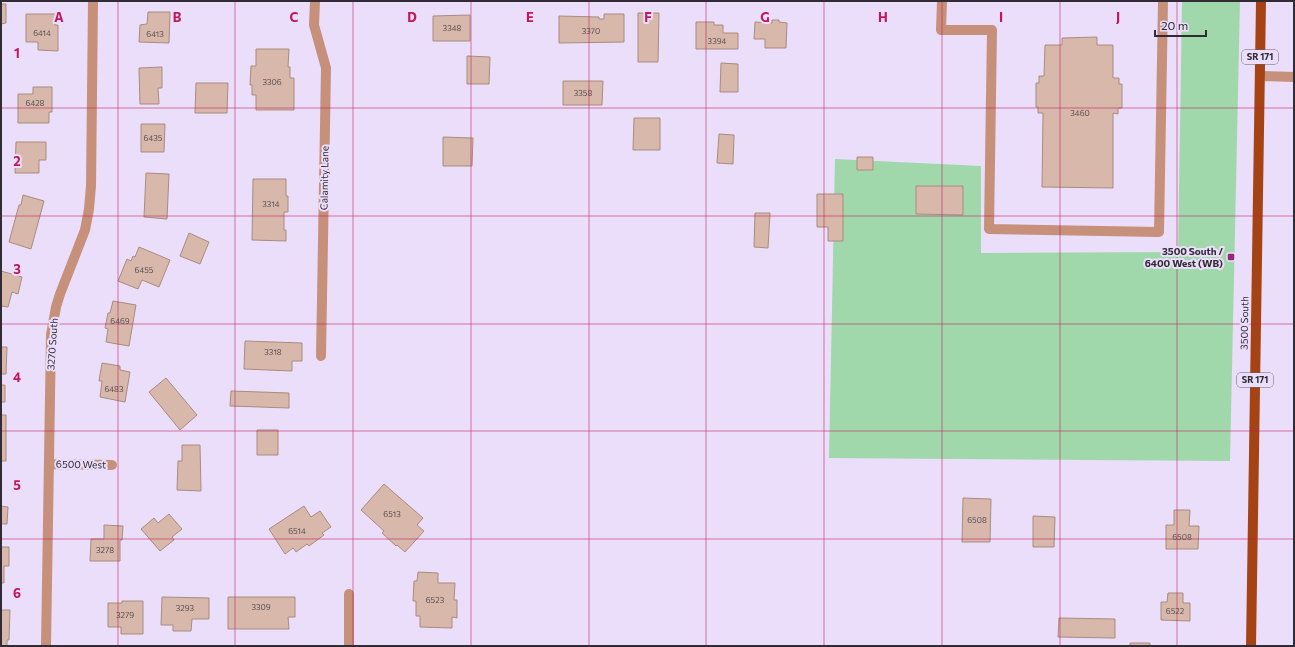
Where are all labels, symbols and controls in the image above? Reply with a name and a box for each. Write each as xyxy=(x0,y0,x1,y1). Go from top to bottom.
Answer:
text: A xyxy=(54,9,64,25)
text: B xyxy=(173,9,182,25)
text: C xyxy=(290,9,299,25)
text: D xyxy=(407,9,417,25)
text: E xyxy=(526,9,534,25)
text: F xyxy=(644,9,652,25)
text: G xyxy=(760,9,770,25)
text: H xyxy=(878,9,888,25)
text: I xyxy=(999,9,1003,25)
text: J xyxy=(1116,9,1120,25)
scale bar xyxy=(1155,12,1206,38)
text: 20 m xyxy=(1161,18,1188,32)
house number: 3348 xyxy=(443,23,462,33)
house number: 3370 xyxy=(582,26,600,36)
house number: 6414 xyxy=(33,28,51,38)
house number: 6413 xyxy=(146,29,164,39)
house number: 3394 xyxy=(708,36,727,46)
text: 1 xyxy=(14,45,20,61)
road number: SR 171 xyxy=(1242,50,1278,64)
house number: 3306 xyxy=(262,77,282,87)
house number: 3358 xyxy=(574,88,592,98)
house number: 6428 xyxy=(26,98,45,108)
house number: 3460 xyxy=(1070,108,1090,118)
house number: 6435 xyxy=(144,133,163,143)
street label: Calamity Lane xyxy=(317,146,331,210)
text: 2 xyxy=(13,153,21,169)
house number: 3314 xyxy=(262,199,280,209)
place label: 3500 South / 6400 West (WB) xyxy=(1145,245,1223,269)
marker: 3500 South / 6400 West (WB) xyxy=(1226,252,1236,262)
text: 3 xyxy=(13,261,21,277)
house number: 6455 xyxy=(135,265,154,275)
street label: 3500 South xyxy=(1238,296,1250,350)
house number: 6469 xyxy=(110,316,130,326)
street label: 3270 South xyxy=(44,318,60,370)
house number: 3318 xyxy=(264,347,282,357)
text: 4 xyxy=(13,369,21,385)
road number: SR 171 xyxy=(1237,373,1273,387)
house number: 6483 xyxy=(104,384,124,394)
street label: 6500 West xyxy=(56,458,106,470)
text: 5 xyxy=(13,477,21,493)
house number: 6513 xyxy=(383,509,401,519)
house number: 6508 xyxy=(967,515,987,525)
house number: 6514 xyxy=(288,526,306,536)
house number: 6508 xyxy=(1172,532,1192,542)
house number: 3278 xyxy=(96,545,114,555)
text: 6 xyxy=(13,585,21,601)
house number: 6523 xyxy=(426,595,445,605)
house number: 3309 xyxy=(251,602,271,612)
house number: 3293 xyxy=(176,603,195,613)
house number: 6522 xyxy=(1166,606,1185,616)
house number: 3279 xyxy=(116,610,134,620)

